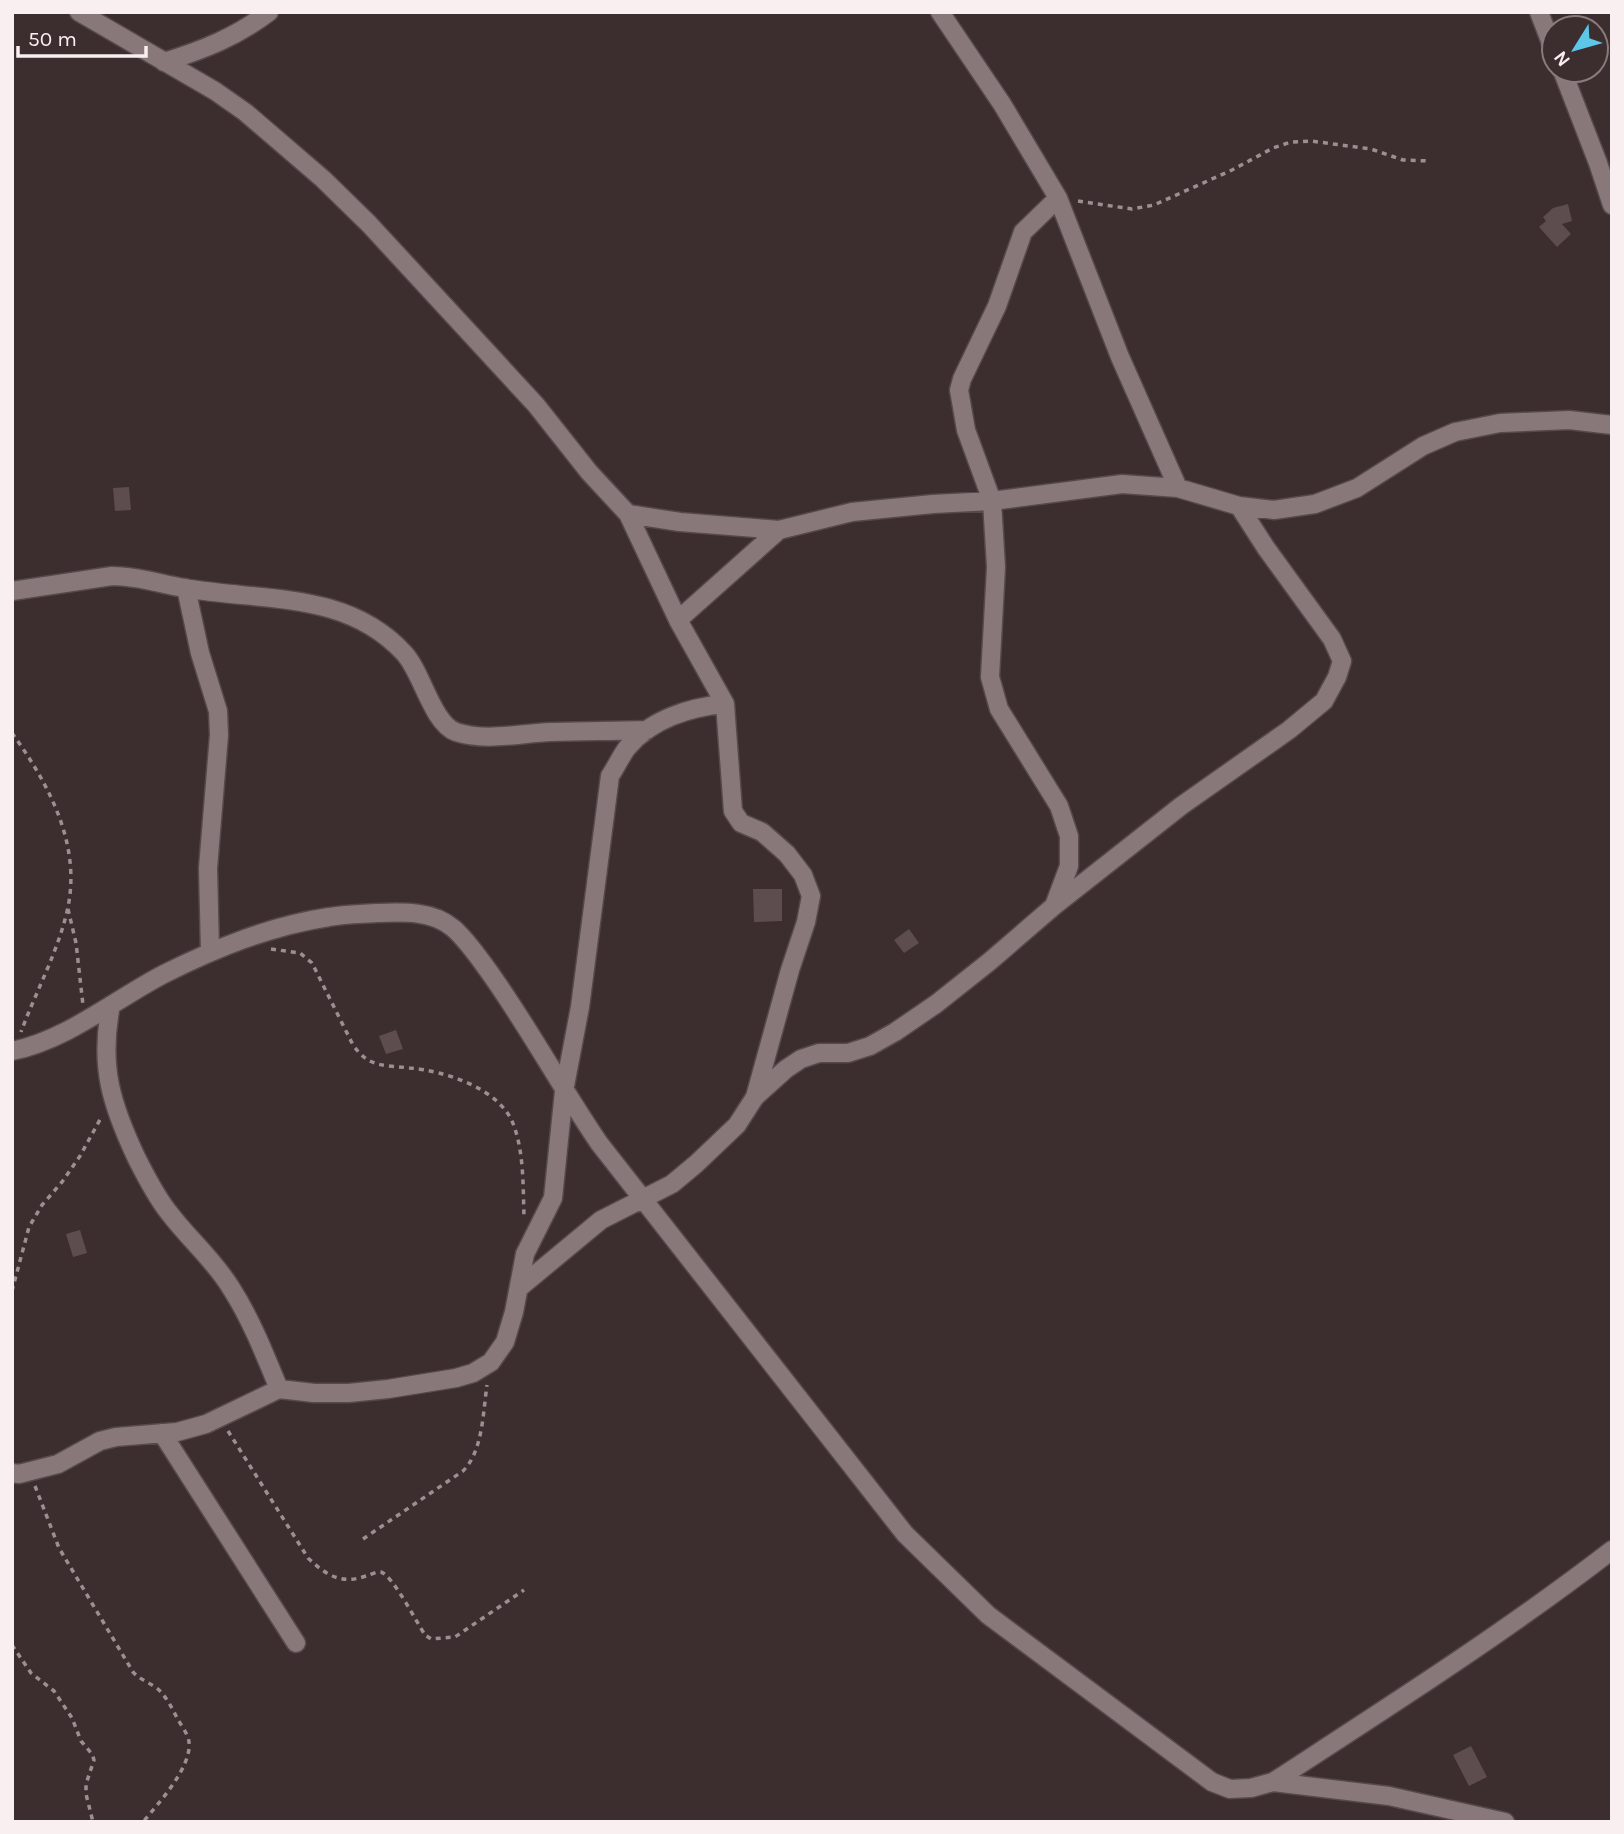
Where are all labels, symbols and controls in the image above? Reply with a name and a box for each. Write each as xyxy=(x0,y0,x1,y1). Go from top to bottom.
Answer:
scale bar xyxy=(18,14,145,58)
north arrow xyxy=(1540,14,1610,84)
text: 50 m xyxy=(28,27,77,51)
text: N xyxy=(1549,47,1575,71)

